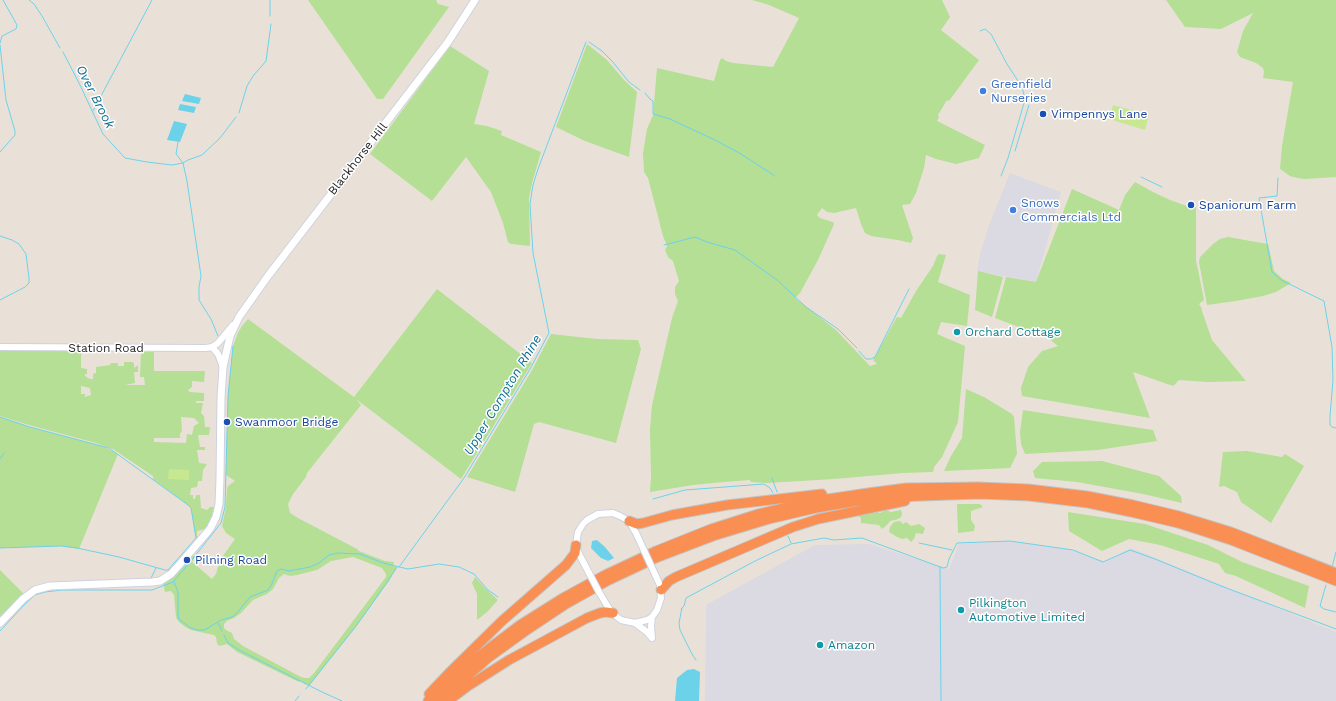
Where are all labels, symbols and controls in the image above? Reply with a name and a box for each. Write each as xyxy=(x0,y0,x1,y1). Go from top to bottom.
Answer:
water label: Over Brook xyxy=(72,63,118,131)
place label: Greenfield Nurseries xyxy=(991,77,1052,105)
marker: Greenfield Nurseries xyxy=(978,86,988,96)
place label: Vimpennys Lane xyxy=(1051,107,1147,121)
marker: Vimpennys Lane xyxy=(1038,109,1048,119)
street label: Blackhorse Hill xyxy=(325,120,391,198)
place label: Snows Commercials Ltd xyxy=(1021,196,1121,224)
place label: Spaniorum Farm xyxy=(1199,198,1296,212)
marker: Spaniorum Farm xyxy=(1186,200,1196,210)
marker: Snows Commercials Ltd xyxy=(1008,205,1018,215)
place label: Orchard Cottage xyxy=(965,325,1061,339)
marker: Orchard Cottage xyxy=(952,327,962,337)
water label: Upper Compton Rhine xyxy=(461,332,545,458)
street label: Station Road xyxy=(68,341,144,355)
place label: Swanmoor Bridge xyxy=(235,415,338,429)
marker: Swanmoor Bridge xyxy=(222,417,232,427)
place label: Pilning Road xyxy=(195,553,267,567)
marker: Pilning Road xyxy=(182,555,192,565)
place label: Pilkington Automotive Limited xyxy=(969,596,1085,624)
marker: Pilkington Automotive Limited xyxy=(956,605,966,615)
place label: Amazon xyxy=(828,638,875,652)
marker: Amazon xyxy=(815,640,825,650)

